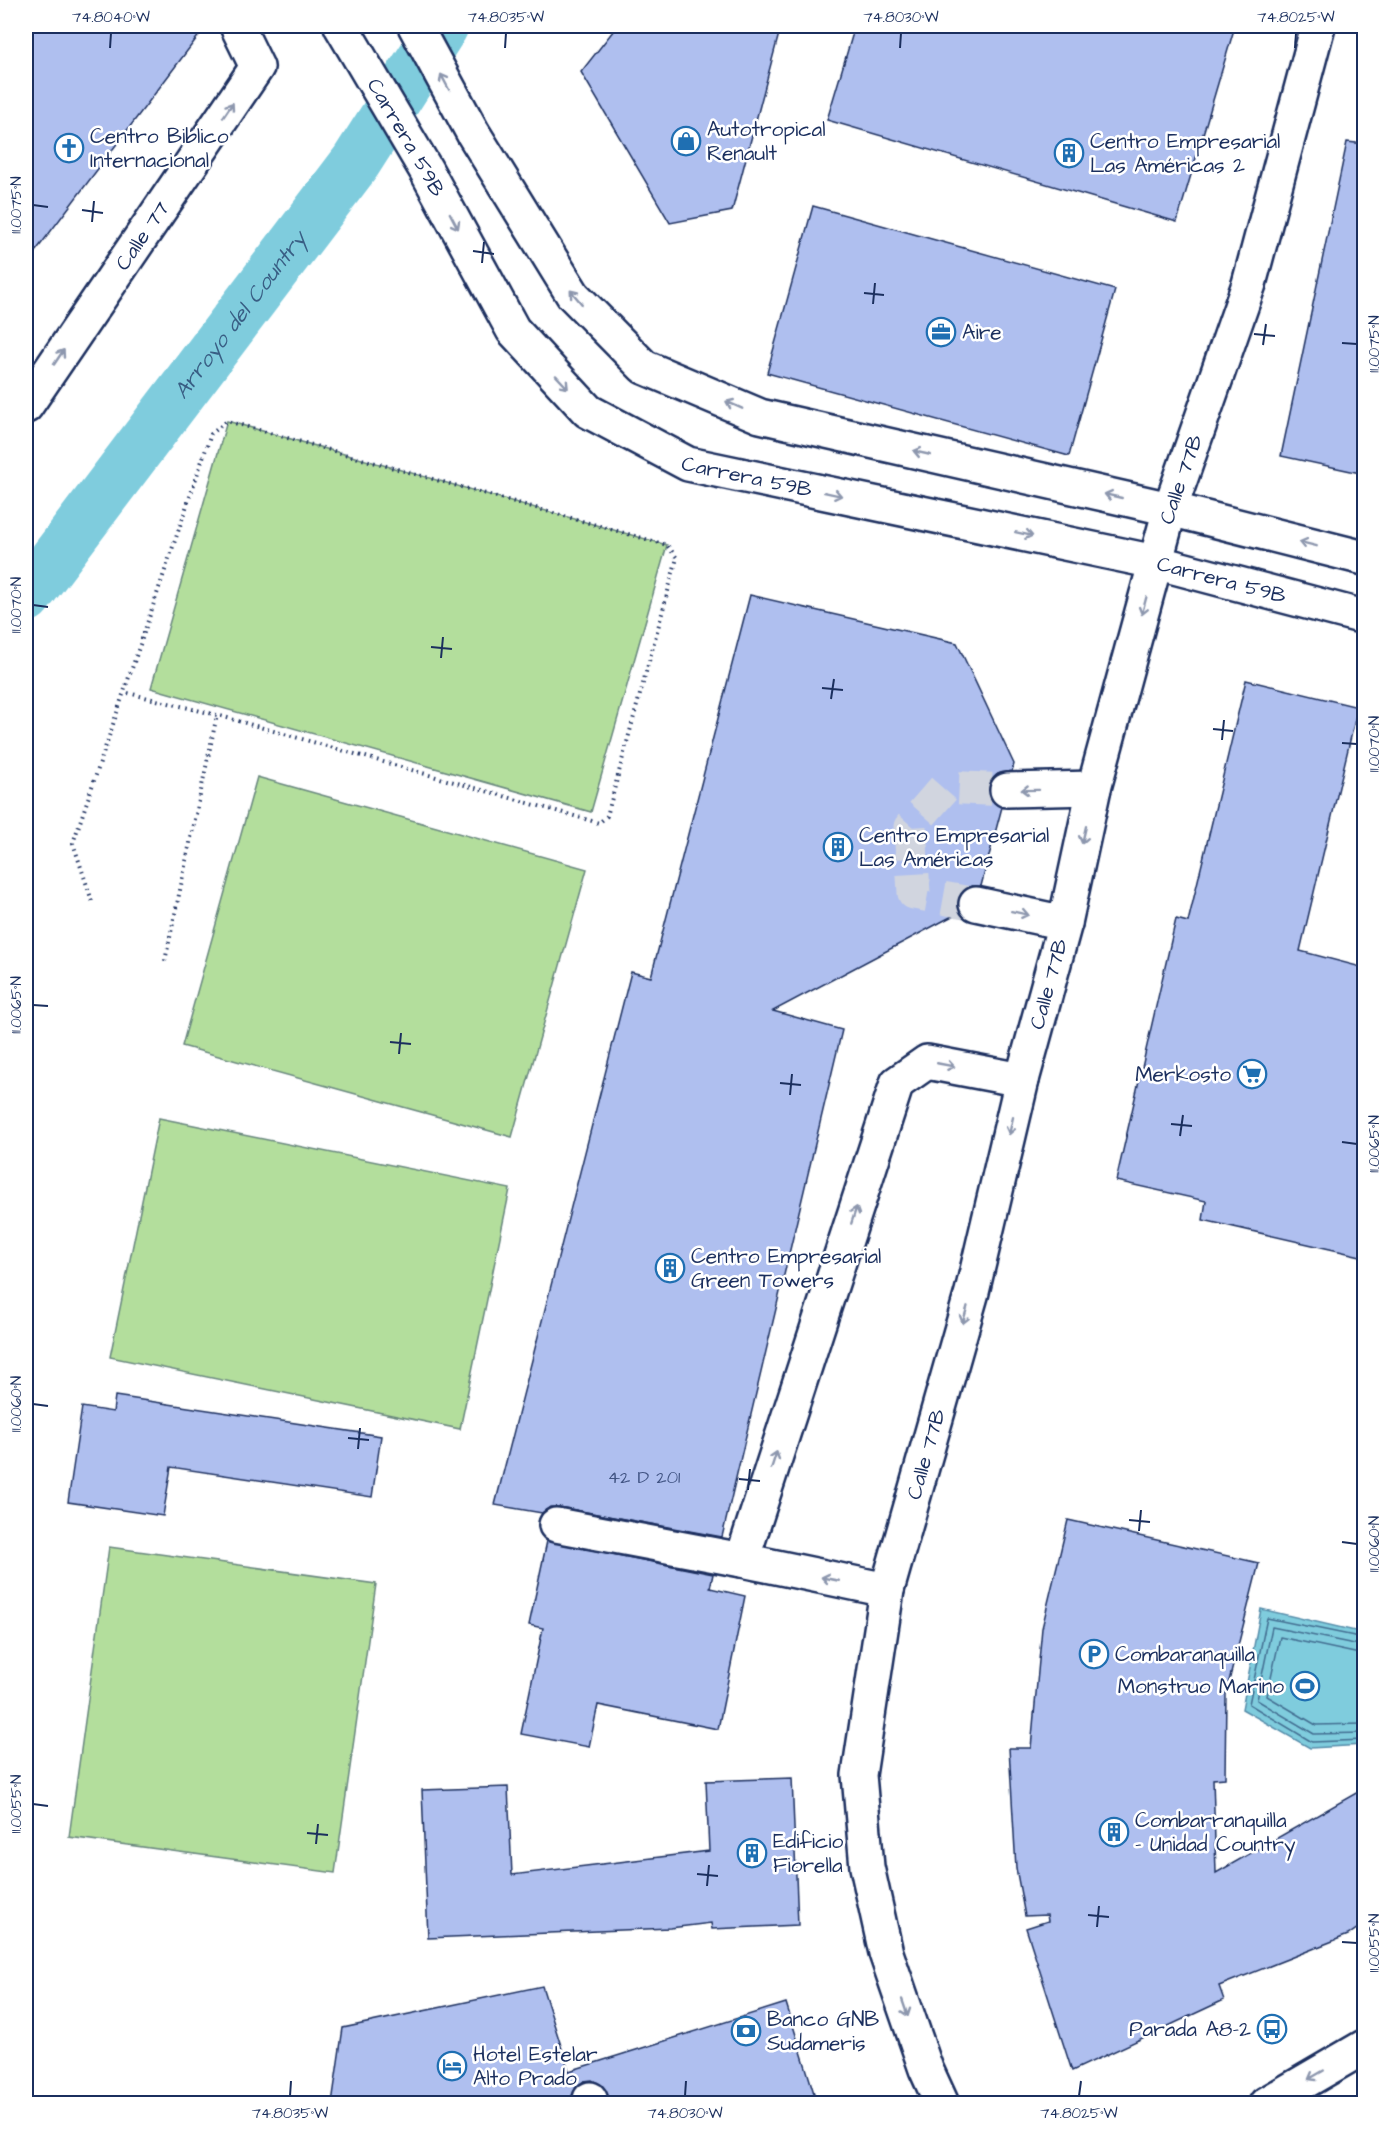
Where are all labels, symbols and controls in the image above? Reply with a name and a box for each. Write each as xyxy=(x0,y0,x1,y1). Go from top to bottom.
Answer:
text: 74.8040°W xyxy=(72,7,150,28)
text: 74.8035°W xyxy=(468,7,544,28)
text: 74.8030°W xyxy=(863,7,939,28)
text: 74.8025°W xyxy=(1257,7,1335,28)
street label: Carrera 59B xyxy=(360,73,452,202)
one-way arrow xyxy=(439,73,450,91)
one-way arrow xyxy=(222,102,234,118)
place label: Autotropical Renault xyxy=(707,115,825,168)
place label: Centro Biblico Internacional xyxy=(90,122,229,175)
shop icon: Autotropical Renault xyxy=(670,125,702,157)
place label: Centro Empresarial Las Américas 2 xyxy=(1090,127,1280,180)
church icon: Centro Biblico Internacional xyxy=(53,132,85,164)
building icon: Centro Empresarial Las Américas 2 xyxy=(1053,137,1085,169)
text: 11.0075°N xyxy=(6,176,27,234)
street label: Calle 77 xyxy=(108,195,176,276)
one-way arrow xyxy=(449,212,460,230)
water label: Arroyo del Country xyxy=(166,223,316,405)
one-way arrow xyxy=(569,290,583,305)
text: 11.0075°N xyxy=(1364,315,1385,373)
office icon: Aire xyxy=(925,316,957,348)
place label: Aire xyxy=(962,318,1002,347)
one-way arrow xyxy=(52,349,65,366)
one-way arrow xyxy=(554,375,569,390)
one-way arrow xyxy=(725,398,743,409)
street label: Calle 77B xyxy=(1152,431,1210,527)
one-way arrow xyxy=(913,446,932,458)
street label: Carrera 59B xyxy=(679,449,815,504)
one-way arrow xyxy=(823,489,842,500)
one-way arrow xyxy=(1103,489,1122,501)
one-way arrow xyxy=(1014,529,1033,541)
one-way arrow xyxy=(1299,537,1318,549)
street label: Carrera 59B xyxy=(1154,549,1290,610)
text: 11.0070°N xyxy=(6,577,27,633)
one-way arrow xyxy=(1137,596,1149,615)
text: 11.0070°N xyxy=(1364,716,1385,772)
one-way arrow xyxy=(1020,784,1040,796)
place label: Centro Empresarial Las Américas xyxy=(859,821,1049,874)
one-way arrow xyxy=(1078,825,1089,844)
building icon: Centro Empresarial Las Américas xyxy=(822,831,854,863)
one-way arrow xyxy=(1010,908,1029,920)
street label: Calle 77B xyxy=(1022,935,1075,1033)
text: 11.0065°N xyxy=(6,976,27,1034)
supermarket icon: Merkosto xyxy=(1236,1058,1268,1090)
one-way arrow xyxy=(936,1060,955,1071)
place label: Merkosto xyxy=(1135,1060,1231,1089)
text: 11.0065°N xyxy=(1364,1115,1385,1173)
one-way arrow xyxy=(1005,1116,1017,1135)
one-way arrow xyxy=(849,1206,860,1225)
place label: Centro Empresarial Green Towers xyxy=(691,1242,881,1295)
building icon: Centro Empresarial Green Towers xyxy=(654,1252,686,1284)
one-way arrow xyxy=(959,1306,970,1325)
text: 11.0060°N xyxy=(6,1376,27,1432)
street label: Calle 77B xyxy=(899,1405,952,1503)
one-way arrow xyxy=(769,1451,780,1470)
house number: 42 D 201 xyxy=(608,1465,680,1490)
text: 11.0060°N xyxy=(1364,1516,1385,1572)
one-way arrow xyxy=(820,1573,840,1584)
parking icon: Combaranquilla xyxy=(1078,1638,1110,1670)
place label: Combaranquilla xyxy=(1115,1640,1256,1669)
sports icon: Monstruo Marino xyxy=(1289,1670,1321,1702)
place label: Monstruo Marino xyxy=(1118,1672,1284,1701)
text: 11.0055°N xyxy=(6,1775,27,1833)
place label: Combarranquilla - Unidad Country xyxy=(1135,1806,1296,1861)
building icon: Combarranquilla - Unidad Country xyxy=(1098,1816,1130,1848)
place label: Edificio Fiorella xyxy=(773,1827,843,1880)
building icon: Edificio Fiorella xyxy=(736,1837,768,1869)
text: 11.0055°N xyxy=(1364,1914,1385,1972)
one-way arrow xyxy=(900,1998,911,2017)
place label: Banco GNB Sudameris xyxy=(767,2005,879,2058)
bus stop icon: Parada A8-2 xyxy=(1256,2013,1288,2045)
bank icon: Banco GNB Sudameris xyxy=(730,2015,762,2047)
place label: Parada A8-2 xyxy=(1129,2015,1251,2044)
place label: Hotel Estelar Alto Prado xyxy=(473,2040,598,2093)
hotel icon: Hotel Estelar Alto Prado xyxy=(436,2050,468,2082)
one-way arrow xyxy=(1308,2070,1325,2082)
text: 74.8035°W xyxy=(252,2103,328,2124)
text: 74.8030°W xyxy=(647,2103,723,2124)
text: 74.8025°W xyxy=(1040,2103,1118,2124)

